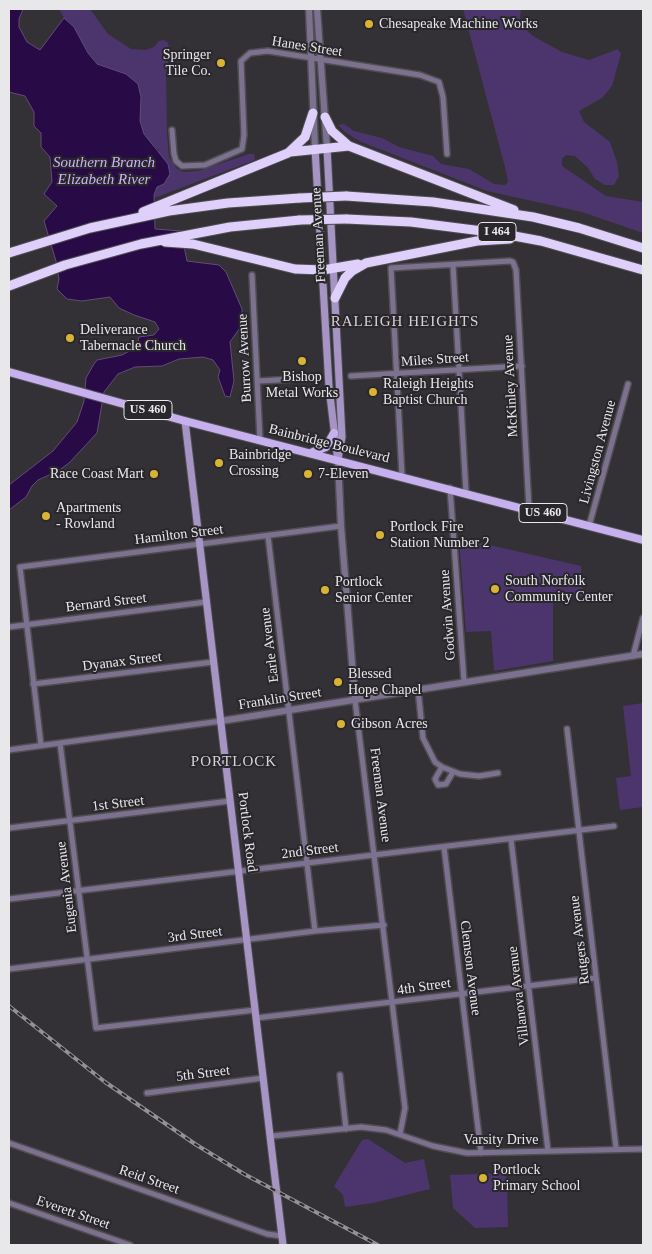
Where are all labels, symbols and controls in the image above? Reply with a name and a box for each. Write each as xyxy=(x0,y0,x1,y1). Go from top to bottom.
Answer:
place label: Chesapeake Machine Works xyxy=(379,16,538,32)
marker: Chesapeake Machine Works xyxy=(363,18,375,30)
street label: Hanes Street xyxy=(271,33,343,61)
place label: Springer Tile Co. xyxy=(163,47,211,80)
marker: Springer Tile Co. xyxy=(215,57,227,69)
water label: Southern Branch Elizabeth River xyxy=(53,154,155,189)
street label: Freeman Avenue xyxy=(308,187,330,283)
road number: I 464 xyxy=(478,222,516,242)
street label: Burrow Avenue xyxy=(234,313,256,403)
district label: RALEIGH HEIGHTS xyxy=(329,313,481,331)
place label: Deliverance Tabernacle Church xyxy=(80,322,186,354)
marker: Deliverance Tabernacle Church xyxy=(64,332,76,344)
street label: McKinley Avenue xyxy=(500,334,522,438)
street label: Miles Street xyxy=(400,349,470,371)
marker: Bishop Metal Works xyxy=(296,355,308,367)
place label: Bishop Metal Works xyxy=(266,369,338,402)
place label: Raleigh Heights Baptist Church xyxy=(383,376,474,408)
marker: Raleigh Heights Baptist Church xyxy=(367,386,379,398)
street label: Livingston Avenue xyxy=(576,398,620,506)
road number: US 460 xyxy=(124,400,172,420)
street label: Bainbridge Boulevard xyxy=(267,421,391,467)
place label: Bainbridge Crossing xyxy=(229,447,291,480)
marker: Bainbridge Crossing xyxy=(213,457,225,469)
place label: Race Coast Mart xyxy=(50,466,144,482)
place label: 7-Eleven xyxy=(318,466,369,482)
marker: Race Coast Mart xyxy=(148,468,160,480)
marker: 7-Eleven xyxy=(302,468,314,480)
place label: Apartments - Rowland xyxy=(56,500,121,532)
road number: US 460 xyxy=(519,503,567,522)
marker: Apartments - Rowland xyxy=(40,510,52,522)
place label: Portlock Fire Station Number 2 xyxy=(390,519,490,552)
street label: Hamilton Street xyxy=(134,521,224,549)
marker: Portlock Fire Station Number 2 xyxy=(374,529,386,541)
street label: Godwin Avenue xyxy=(436,569,460,661)
place label: South Norfolk Community Center xyxy=(505,573,613,606)
place label: Portlock Senior Center xyxy=(335,574,412,606)
marker: South Norfolk Community Center xyxy=(489,583,501,595)
marker: Portlock Senior Center xyxy=(319,584,331,596)
street label: Bernard Street xyxy=(65,590,147,616)
street label: Earle Avenue xyxy=(257,606,283,684)
street label: Dyanax Street xyxy=(81,649,163,675)
place label: Blessed Hope Chapel xyxy=(348,666,421,699)
marker: Blessed Hope Chapel xyxy=(332,676,344,688)
street label: Franklin Street xyxy=(237,684,323,714)
place label: Gibson Acres xyxy=(351,716,428,732)
marker: Gibson Acres xyxy=(335,718,347,730)
street label: Freeman Avenue xyxy=(366,747,394,843)
district label: PORTLOCK xyxy=(190,753,278,771)
street label: Portlock Road xyxy=(234,791,260,873)
street label: 1st Street xyxy=(91,792,145,816)
street label: 2nd Street xyxy=(281,839,339,863)
street label: Eugenia Avenue xyxy=(53,840,81,934)
street label: Rutgers Avenue xyxy=(566,895,594,985)
street label: Clemson Avenue xyxy=(456,919,484,1017)
street label: 3rd Street xyxy=(167,923,223,947)
street label: Villanova Avenue xyxy=(505,945,533,1047)
street label: 4th Street xyxy=(396,975,452,999)
street label: 5th Street xyxy=(175,1062,231,1086)
street label: Varsity Drive xyxy=(463,1132,539,1148)
street label: Reid Street xyxy=(117,1162,181,1198)
place label: Portlock Primary School xyxy=(493,1162,580,1194)
marker: Portlock Primary School xyxy=(477,1172,489,1184)
street label: Everett Street xyxy=(34,1193,112,1233)

